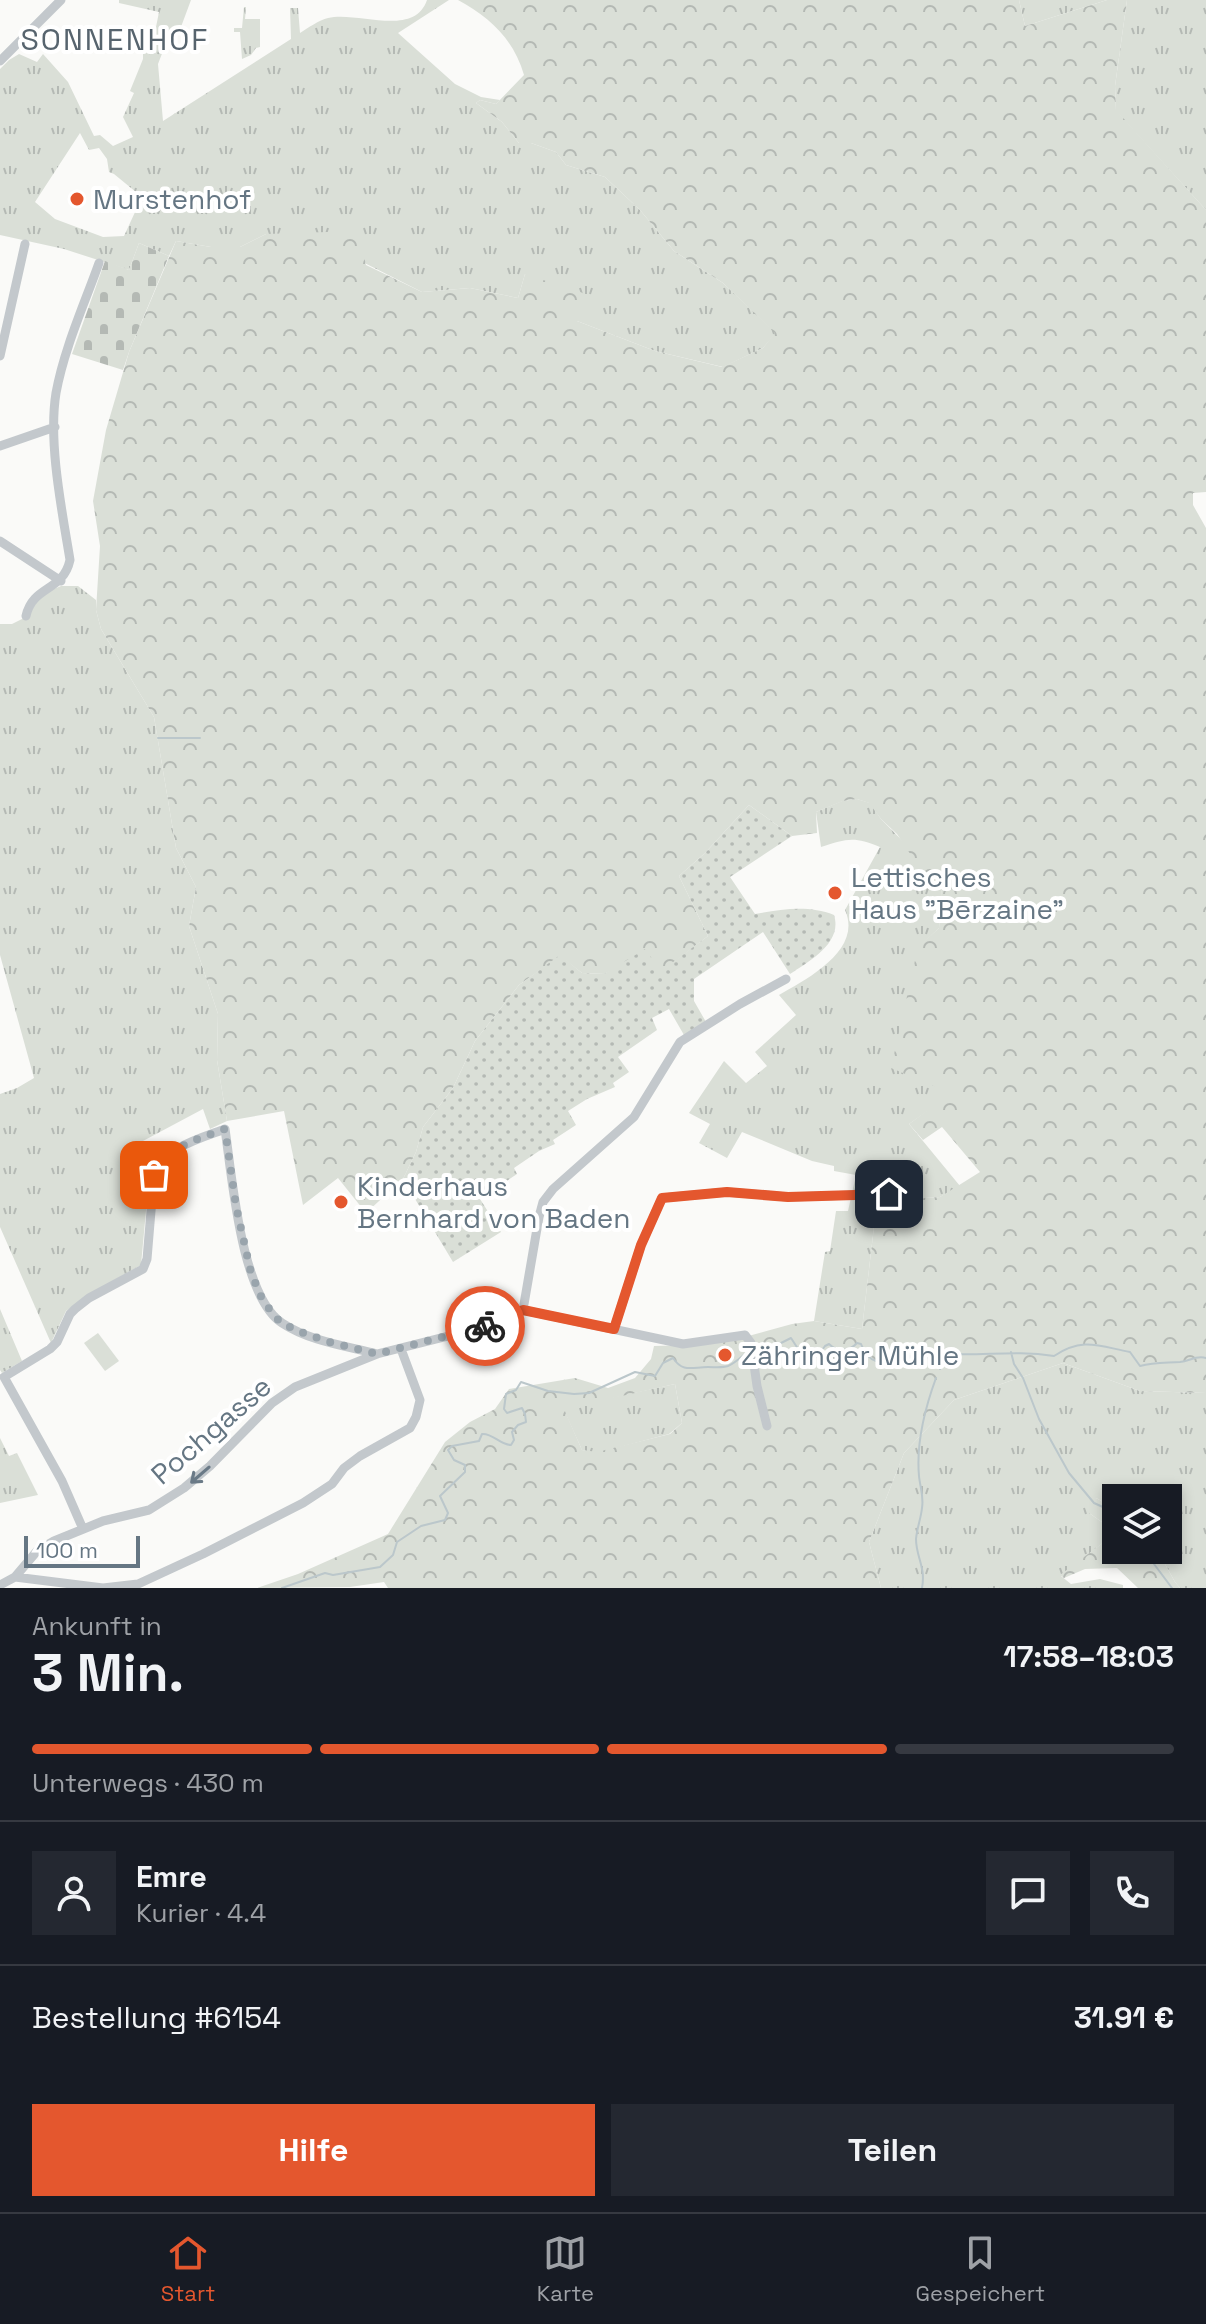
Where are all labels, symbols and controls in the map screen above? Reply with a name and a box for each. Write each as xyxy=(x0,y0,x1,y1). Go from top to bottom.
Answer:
district label: SONNENHOF xyxy=(20,20,210,59)
place label: Murstenhof xyxy=(93,181,252,217)
marker: Murstenhof xyxy=(68,190,86,208)
place label: Lettisches Haus "Bērzaine" xyxy=(851,859,1064,927)
marker: Lettisches Haus "Bērzaine" xyxy=(826,884,844,902)
pin xyxy=(120,1141,188,1209)
icon: bag xyxy=(132,1153,176,1197)
pin xyxy=(855,1160,923,1228)
place label: Kinderhaus Bernhard von Baden xyxy=(357,1168,631,1236)
icon: home xyxy=(867,1172,911,1216)
marker: Kinderhaus Bernhard von Baden xyxy=(332,1193,350,1211)
courier xyxy=(445,1286,525,1366)
icon: bike xyxy=(463,1304,507,1348)
place label: Zähringer Mühle xyxy=(741,1337,959,1373)
marker: Zähringer Mühle xyxy=(716,1346,734,1364)
street label: Pochgasse xyxy=(143,1368,279,1492)
one-way arrow xyxy=(190,1466,210,1484)
map controls xyxy=(1102,1484,1182,1564)
button: layers xyxy=(1102,1484,1182,1564)
scale bar xyxy=(24,1532,140,1568)
text: 100 m xyxy=(36,1536,98,1564)
text: Ankunft in xyxy=(32,1609,162,1643)
text: 17:58–18:03 xyxy=(1003,1637,1174,1676)
text: 3 Min. xyxy=(32,1640,184,1706)
text: Unterwegs · 430 m xyxy=(32,1766,264,1800)
button: person xyxy=(32,1851,116,1935)
button: chat xyxy=(986,1851,1070,1935)
button: phone xyxy=(1090,1851,1174,1935)
text: Emre xyxy=(136,1857,207,1896)
text: Kurier · 4.4 xyxy=(136,1896,266,1930)
text: Bestellung #6154 xyxy=(32,1998,281,2037)
text: 31.91 € xyxy=(1074,1998,1174,2037)
button: Hilfe xyxy=(32,2104,595,2196)
button: Teilen xyxy=(611,2104,1174,2196)
tab: Start xyxy=(161,2231,215,2307)
tab: Karte xyxy=(537,2231,594,2307)
tab: Gespeichert xyxy=(915,2231,1045,2307)

